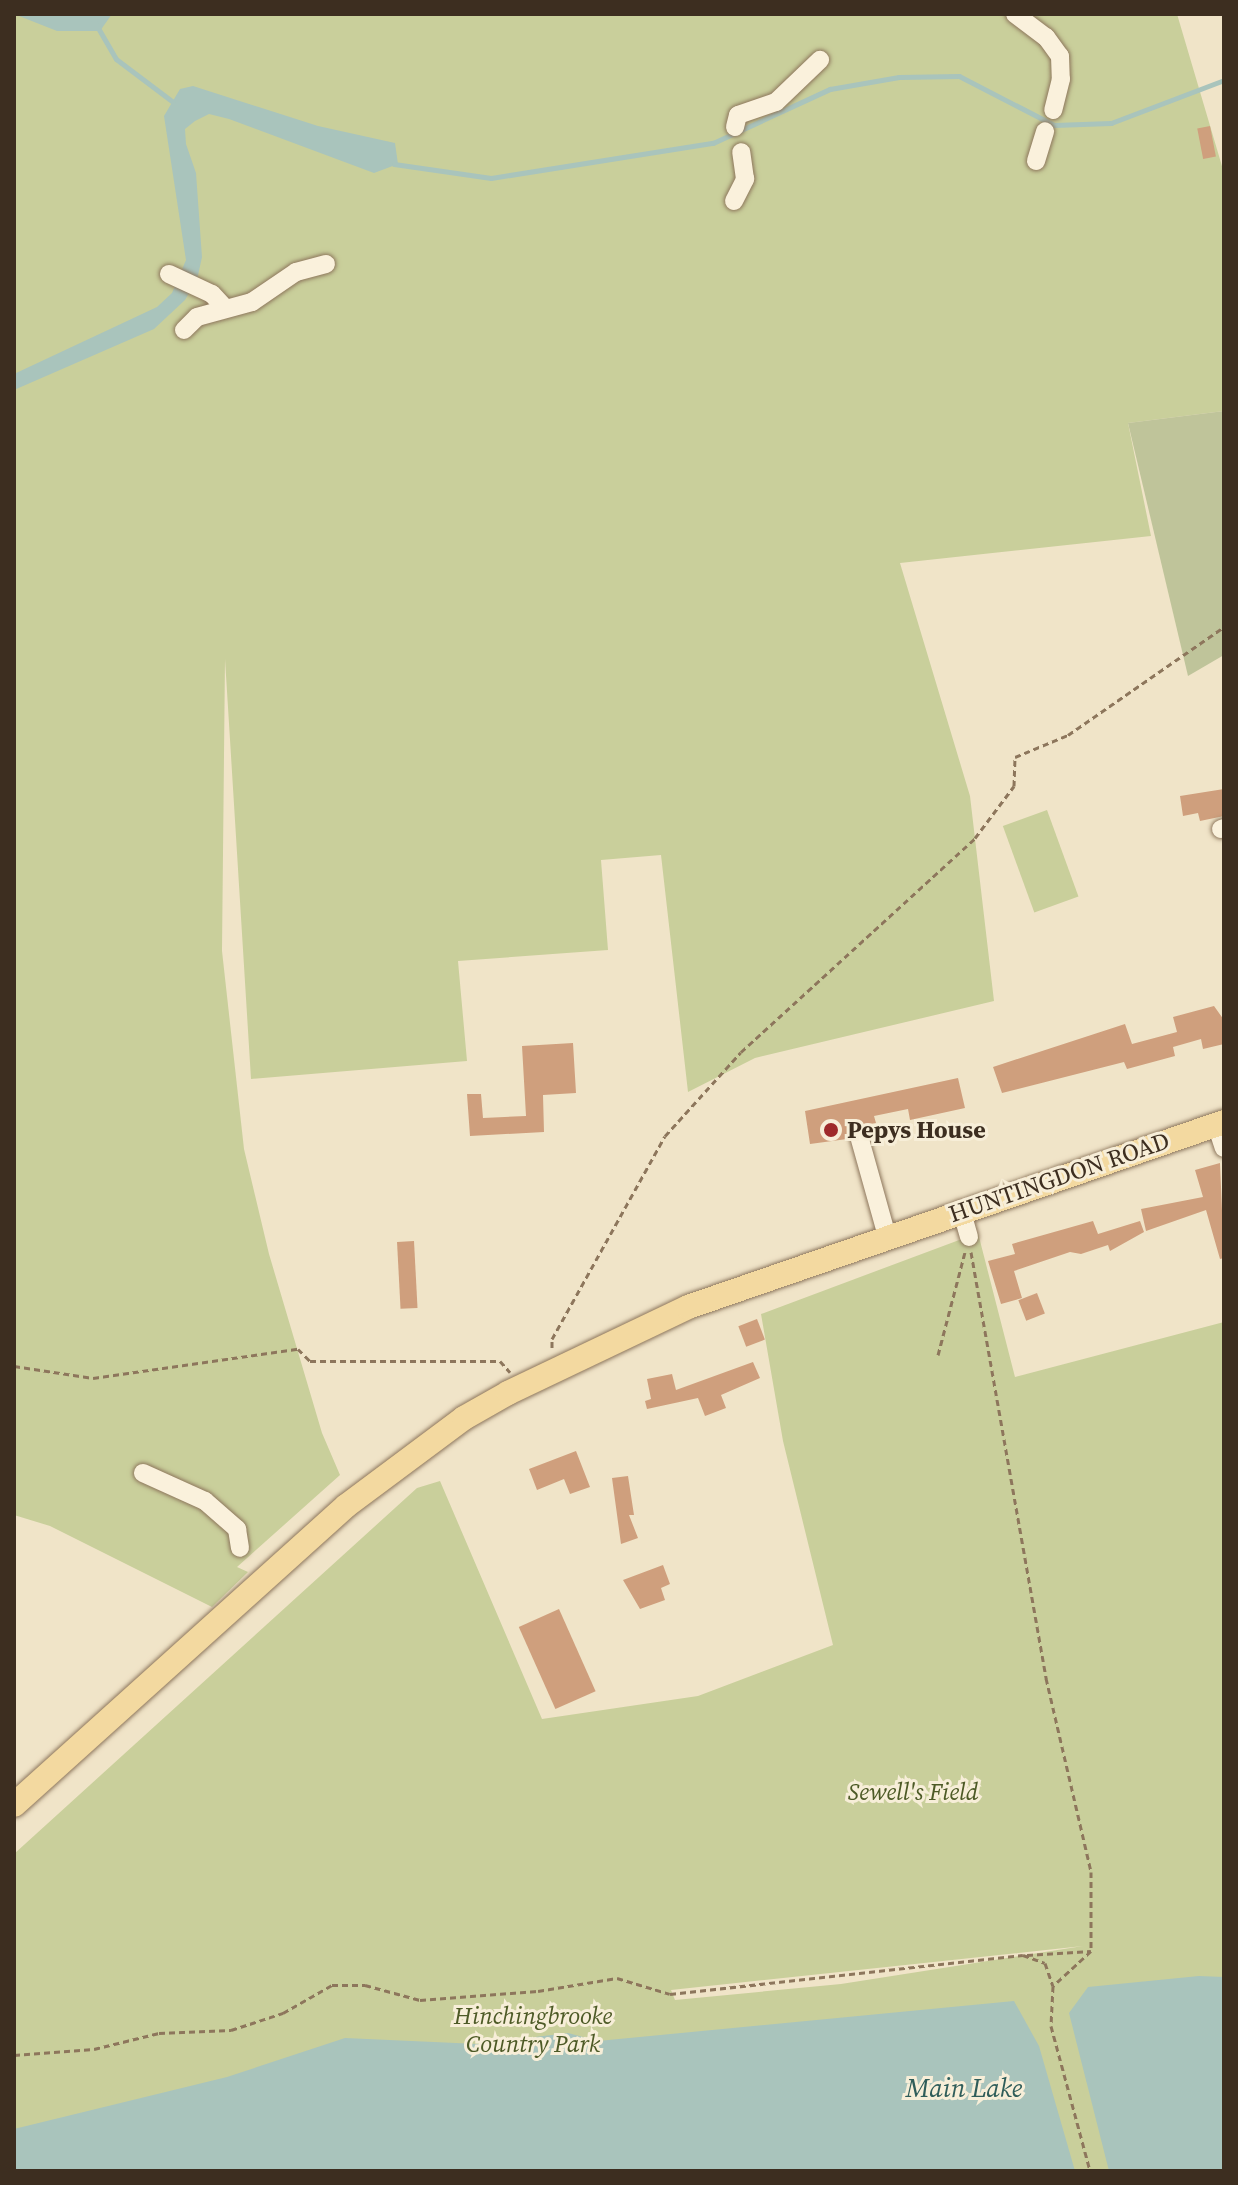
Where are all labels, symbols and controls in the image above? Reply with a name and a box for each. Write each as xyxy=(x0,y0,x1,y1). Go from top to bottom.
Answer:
place label: Pepys House xyxy=(847,1116,986,1144)
marker: Pepys House xyxy=(822,1121,840,1139)
street label: HUNTINGDON ROAD xyxy=(945,1126,1173,1228)
park label: Sewell's Field xyxy=(848,1778,978,1806)
park label: Hinchingbrooke Country Park xyxy=(454,2002,612,2058)
water label: Main Lake xyxy=(906,2073,1022,2105)

